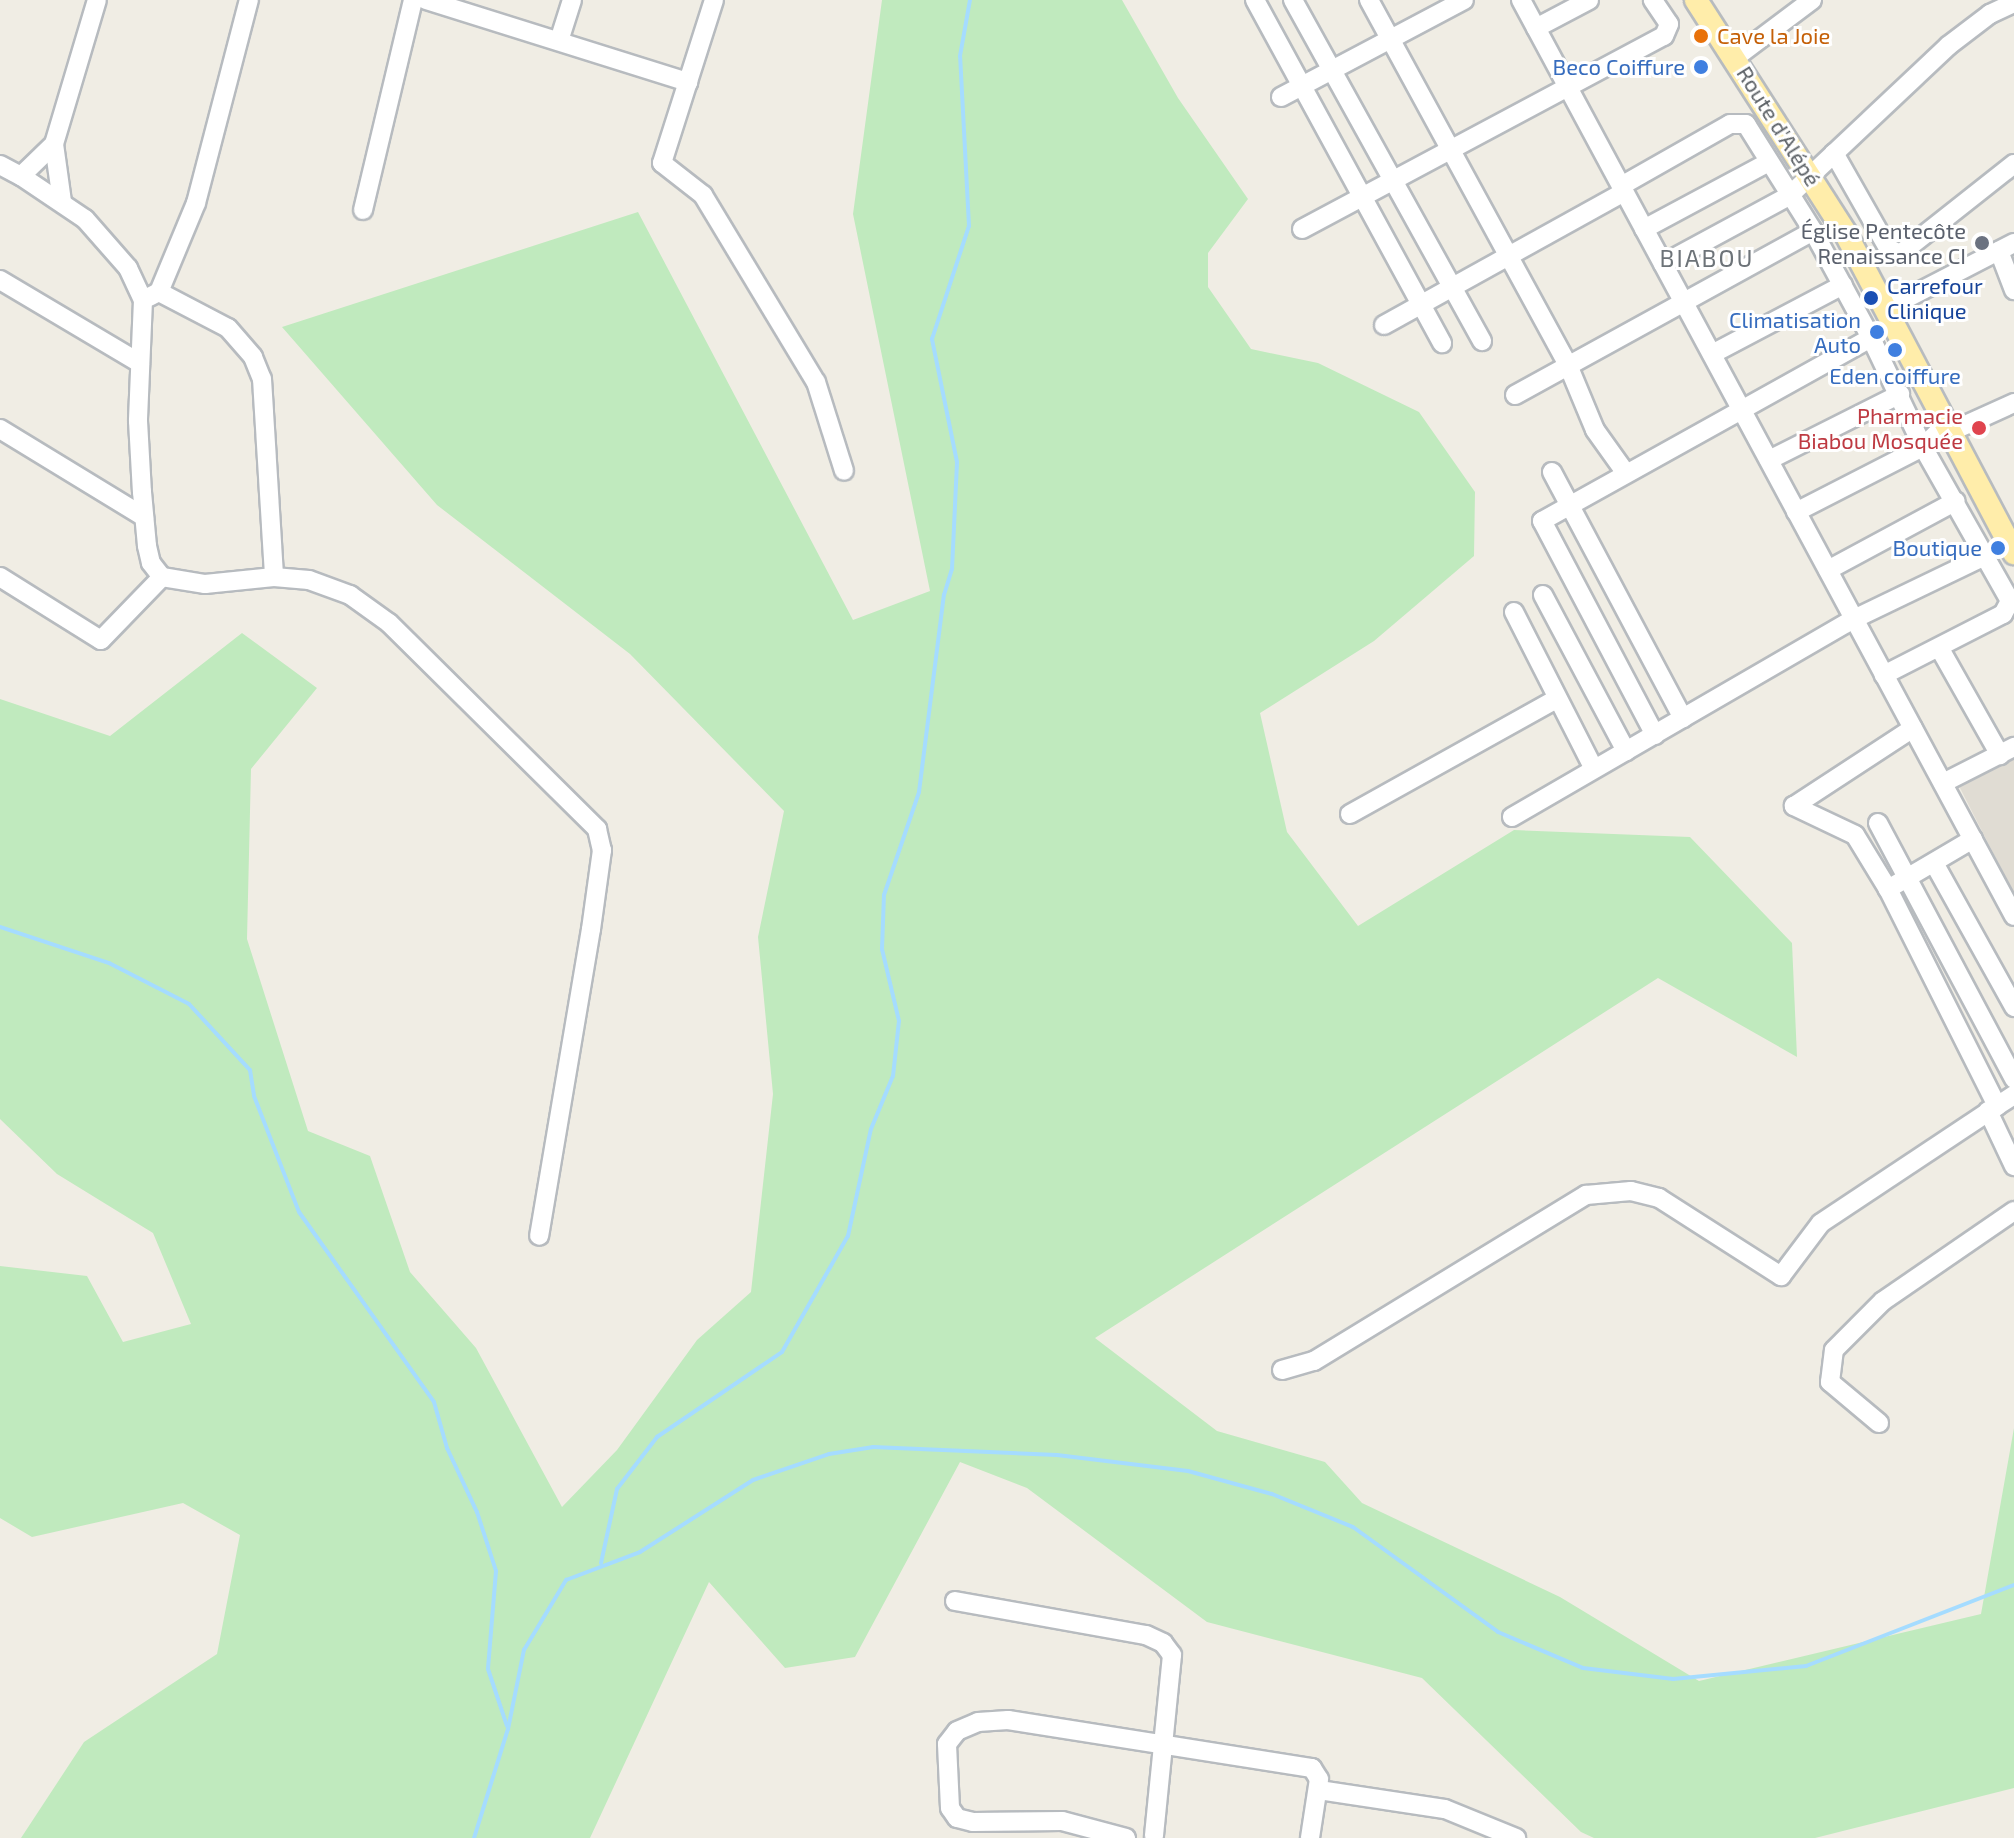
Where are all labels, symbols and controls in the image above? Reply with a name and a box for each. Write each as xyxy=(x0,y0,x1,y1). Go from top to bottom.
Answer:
place label: Cave la Joie xyxy=(1717,23,1831,49)
marker: Cave la Joie xyxy=(1692,27,1710,45)
place label: Beco Coiffure xyxy=(1553,54,1685,80)
marker: Beco Coiffure xyxy=(1692,58,1710,76)
street label: Route d'Alépé xyxy=(1732,61,1826,191)
place label: Église Pentecôte Renaissance CI xyxy=(1801,217,1966,268)
marker: Église Pentecôte Renaissance CI xyxy=(1973,234,1991,252)
district label: BIABOU xyxy=(1660,244,1754,272)
place label: Carrefour Clinique xyxy=(1887,272,1983,324)
marker: Carrefour Clinique xyxy=(1862,289,1880,307)
place label: Climatisation Auto xyxy=(1729,306,1861,358)
marker: Climatisation Auto xyxy=(1868,323,1886,341)
marker: Eden coiffure xyxy=(1886,341,1904,359)
place label: Eden coiffure xyxy=(1829,363,1961,389)
place label: Pharmacie Biabou Mosquée xyxy=(1798,402,1963,454)
marker: Pharmacie Biabou Mosquée xyxy=(1970,419,1988,437)
place label: Boutique xyxy=(1893,535,1982,561)
marker: Boutique xyxy=(1989,539,2007,557)

